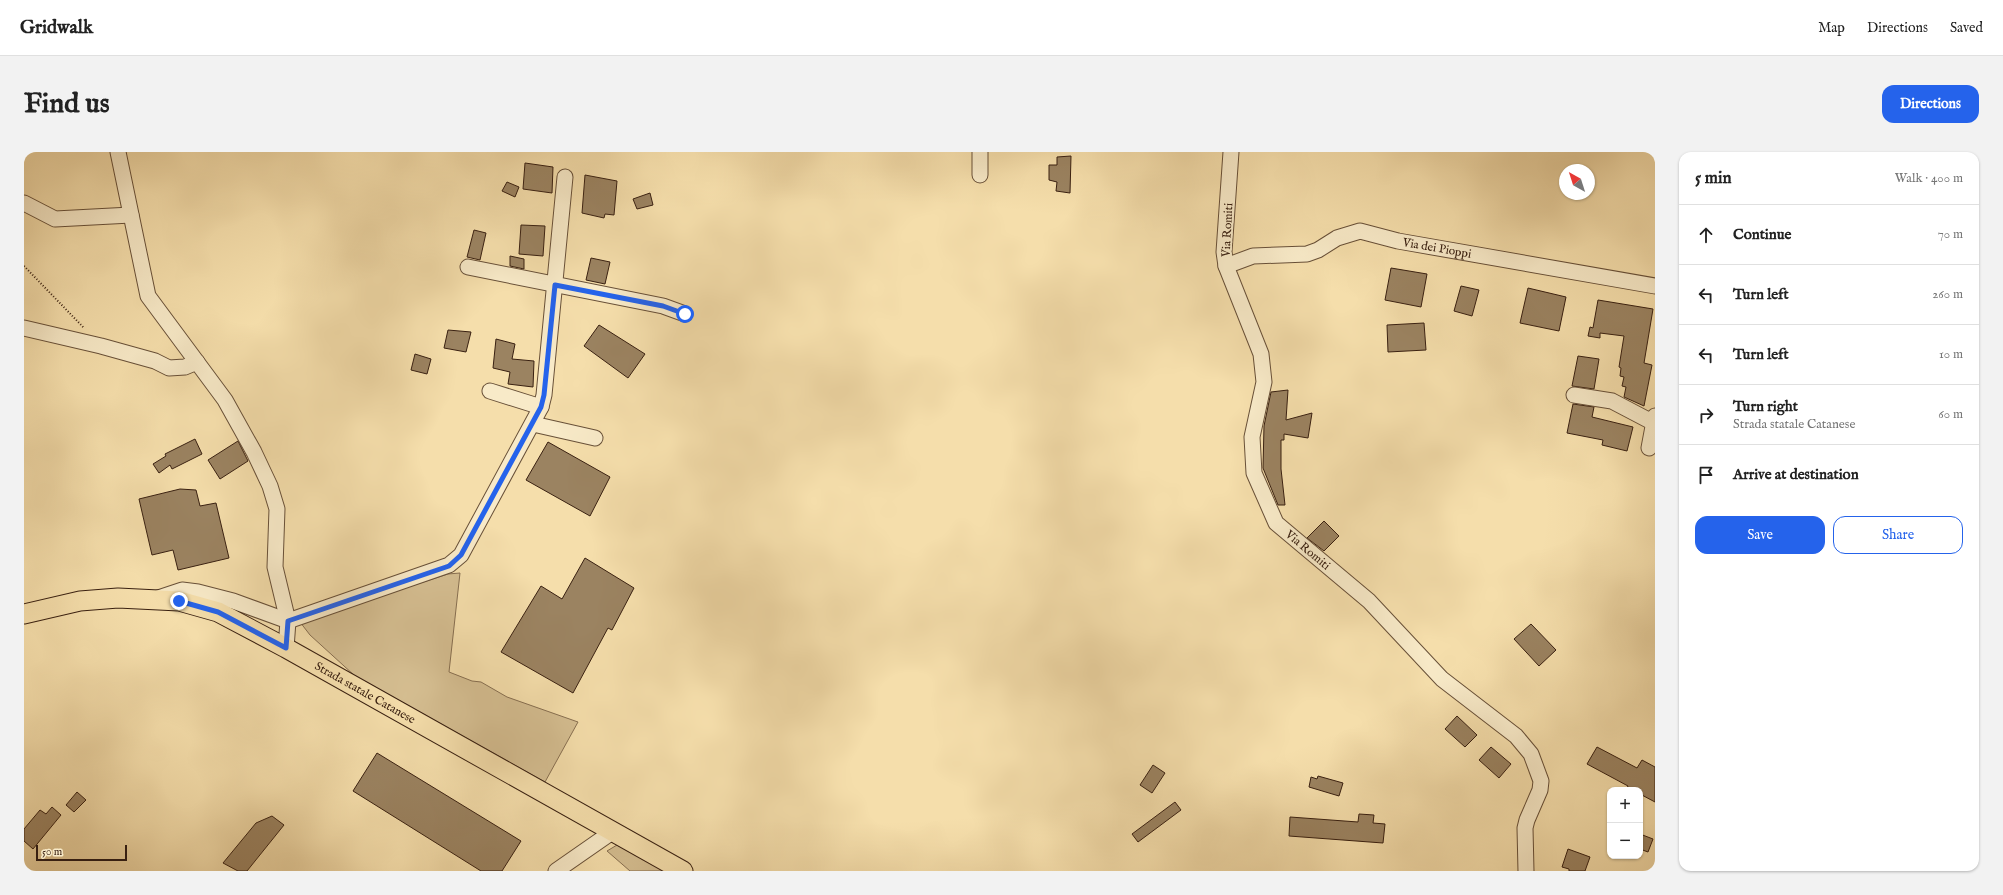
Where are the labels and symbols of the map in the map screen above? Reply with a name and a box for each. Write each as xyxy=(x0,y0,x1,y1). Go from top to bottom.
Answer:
north arrow xyxy=(1559,164,1595,200)
street label: Via Romiti xyxy=(1219,203,1236,258)
street label: Via dei Pioppi xyxy=(1401,235,1472,262)
route start xyxy=(676,305,694,323)
street label: Via Romiti xyxy=(1281,526,1333,573)
route end xyxy=(170,592,188,610)
street label: Strada statale Catanese xyxy=(312,659,418,727)
scale bar xyxy=(36,843,127,862)

